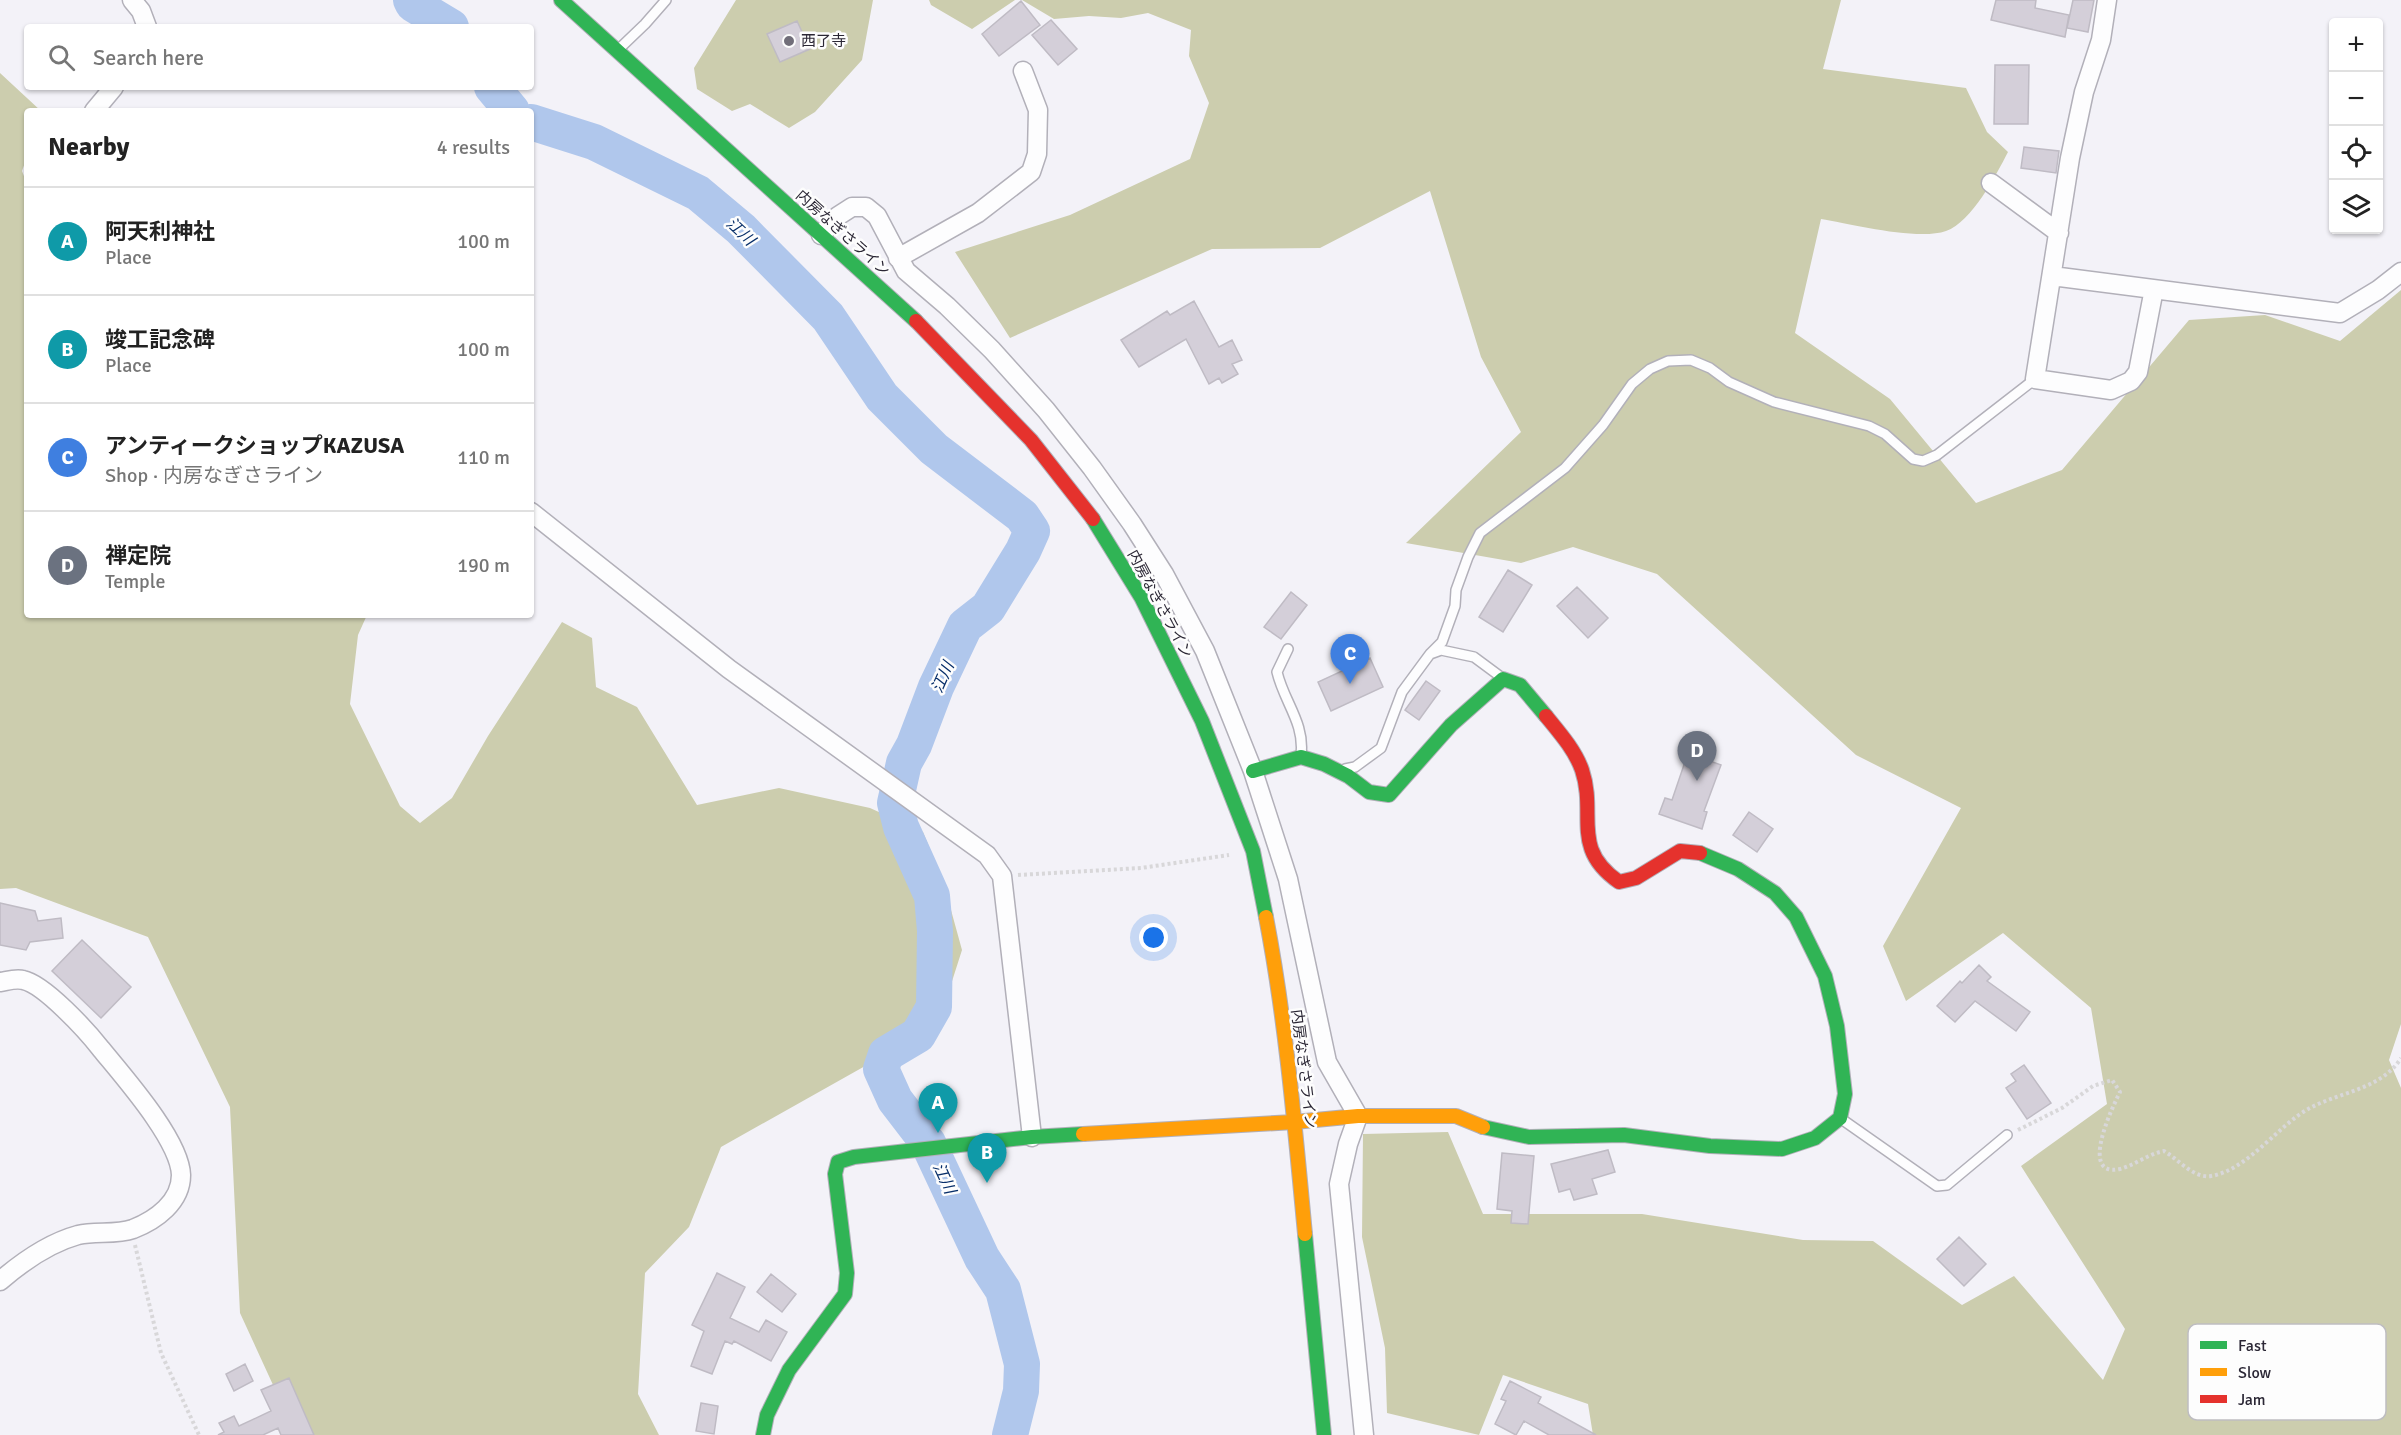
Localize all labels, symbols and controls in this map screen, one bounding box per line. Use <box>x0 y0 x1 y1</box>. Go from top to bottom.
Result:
map controls <box>2329 18 2383 234</box>
button: + <box>2329 18 2383 72</box>
search box <box>24 24 534 90</box>
place label: 西了寺 <box>801 32 846 50</box>
marker: 西了寺 <box>782 34 796 48</box>
icon: search <box>45 41 78 74</box>
text: Search here <box>93 44 204 71</box>
button: − <box>2329 72 2383 126</box>
button: locate <box>2329 126 2383 180</box>
text: Nearby <box>48 131 129 163</box>
text: 4 results <box>437 135 510 160</box>
button: layers <box>2329 180 2383 234</box>
street label: 内房なぎさライン <box>792 186 894 280</box>
water label: 江川 <box>722 214 760 251</box>
text: 阿天利神社 <box>105 218 215 245</box>
text: A <box>61 229 74 254</box>
text: 100 m <box>457 229 510 254</box>
text: Place <box>105 245 152 270</box>
text: 竣工記念碑 <box>105 326 215 353</box>
text: B <box>61 337 74 362</box>
text: 100 m <box>457 337 510 362</box>
text: Place <box>105 353 152 378</box>
text: アンティークショップKAZUSA <box>105 432 404 459</box>
text: C <box>61 445 74 470</box>
text: 110 m <box>457 445 510 470</box>
text: Shop · 内房なぎさライン <box>105 463 323 488</box>
text: 禅定院 <box>105 542 171 569</box>
street label: 内房なぎさライン <box>1124 547 1196 661</box>
text: D <box>61 553 74 578</box>
text: 190 m <box>457 553 510 578</box>
text: Temple <box>105 569 165 594</box>
pin: C <box>1330 634 1370 684</box>
water label: 江川 <box>927 657 959 696</box>
pin: D <box>1678 732 1716 781</box>
your location <box>1139 923 1168 952</box>
street label: 内房なぎさライン <box>1288 1008 1320 1130</box>
pin: A <box>918 1084 958 1133</box>
pin: B <box>968 1134 1006 1183</box>
water label: 江川 <box>928 1160 961 1199</box>
legend <box>2188 1324 2386 1420</box>
text: Fast <box>2238 1336 2267 1356</box>
text: Slow <box>2238 1363 2272 1383</box>
text: Jam <box>2238 1390 2266 1410</box>

